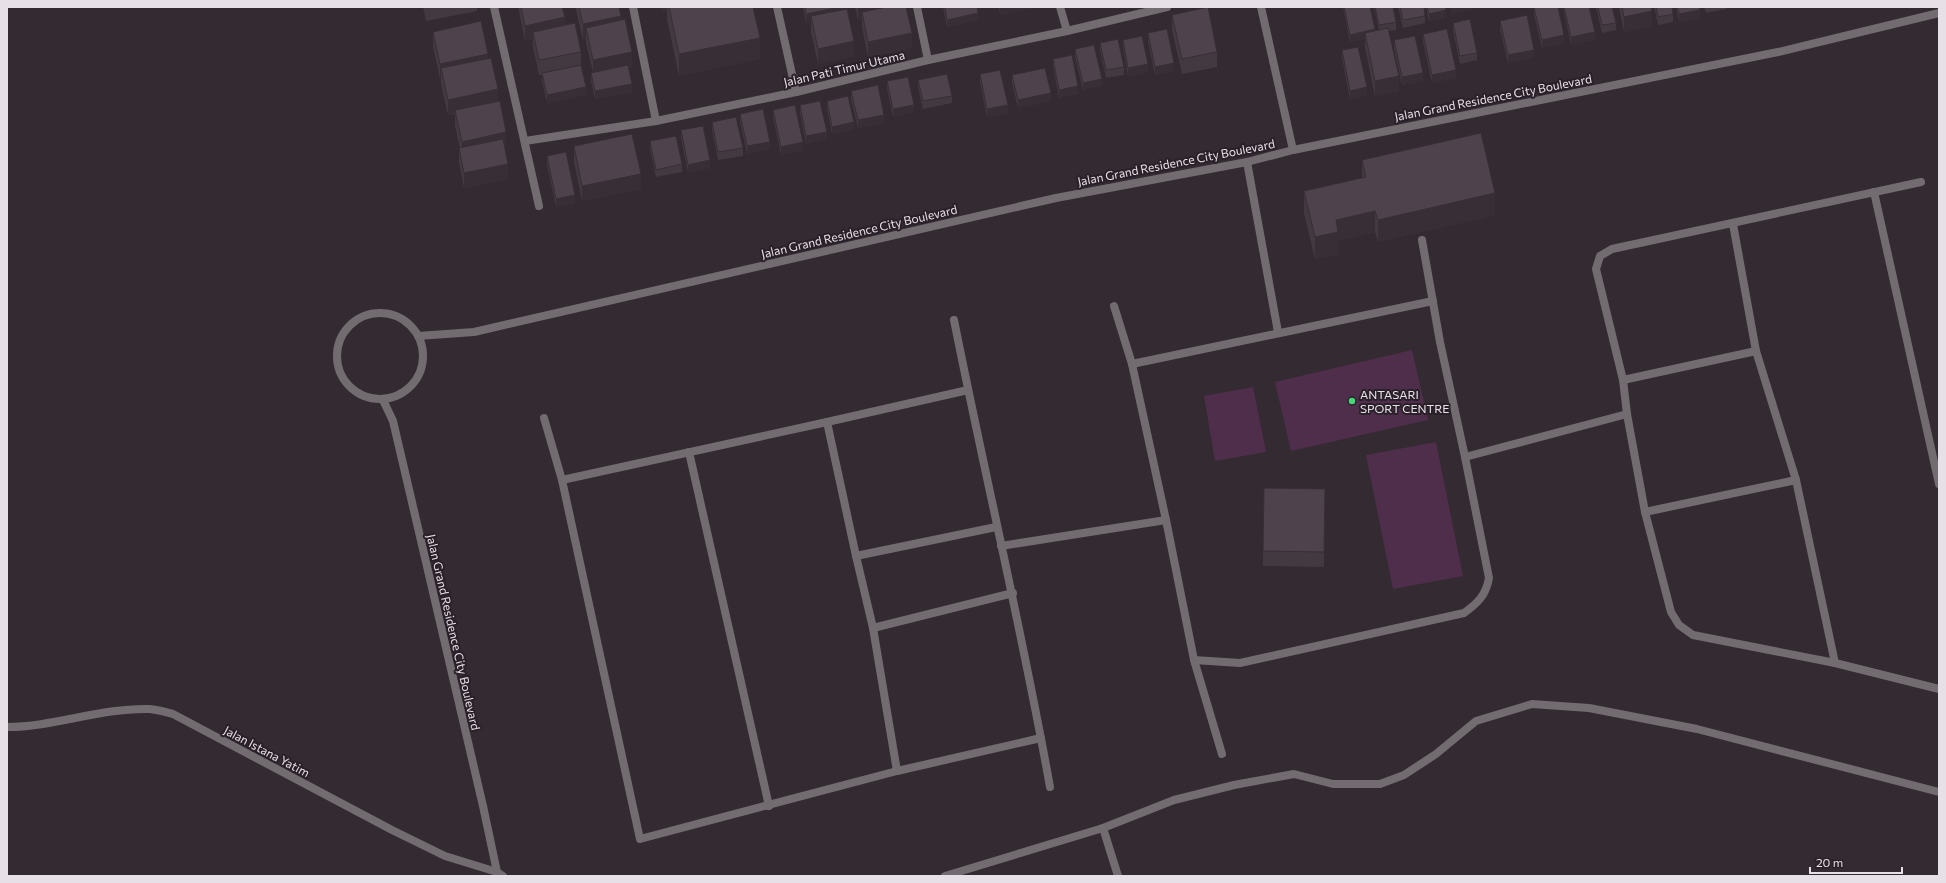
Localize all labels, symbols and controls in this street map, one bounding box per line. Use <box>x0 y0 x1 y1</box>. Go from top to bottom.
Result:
street label: Jalan Pati Timur Utama <box>782 47 906 90</box>
street label: Jalan Grand Residence City Boulevard <box>1393 71 1593 124</box>
street label: Jalan Grand Residence City Boulevard <box>1076 136 1276 189</box>
street label: Jalan Grand Residence City Boulevard <box>760 202 959 261</box>
place label: ANTASARI SPORT CENTRE <box>1360 387 1449 415</box>
marker: ANTASARI SPORT CENTRE <box>1347 396 1357 406</box>
street label: Jalan Grand Residence City Boulevard <box>424 533 483 732</box>
street label: Jalan Istana Yatim <box>221 723 312 780</box>
scale bar <box>1810 849 1902 875</box>
text: 20 m <box>1816 855 1843 869</box>

